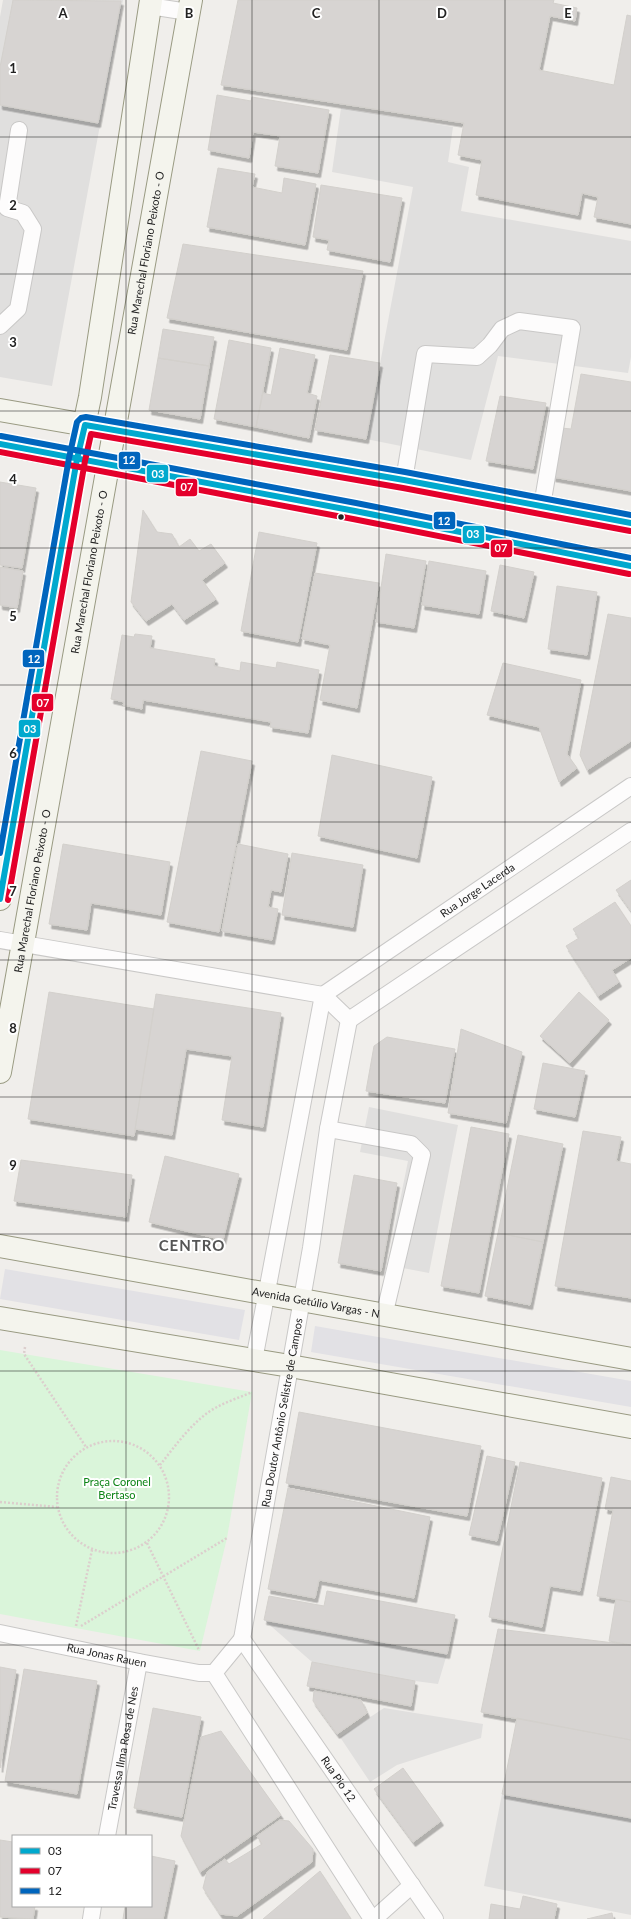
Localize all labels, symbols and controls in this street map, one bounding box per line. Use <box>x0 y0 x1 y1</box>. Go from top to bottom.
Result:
text: A <box>57 5 68 21</box>
text: B <box>185 5 194 21</box>
text: C <box>312 5 321 21</box>
text: D <box>437 5 447 21</box>
text: E <box>564 5 572 21</box>
text: 1 <box>9 60 17 76</box>
street label: Rua Marechal Floriano Peixoto - O <box>125 170 166 336</box>
text: 2 <box>9 197 17 213</box>
text: 3 <box>9 334 17 350</box>
line badge: 12 <box>118 451 141 470</box>
text: 12 <box>123 453 135 466</box>
line badge: 03 <box>146 464 169 483</box>
text: 03 <box>152 467 164 480</box>
text: 4 <box>9 471 17 487</box>
line badge: 07 <box>175 478 198 497</box>
text: 07 <box>181 480 193 493</box>
street label: Rua Marechal Floriano Peixoto - O <box>68 489 110 655</box>
line badge: 12 <box>433 511 456 530</box>
unlabelled marker <box>336 512 346 522</box>
text: 12 <box>438 514 450 527</box>
line badge: 03 <box>462 525 485 544</box>
text: 03 <box>467 527 479 540</box>
line badge: 07 <box>490 539 513 558</box>
text: 07 <box>495 541 507 554</box>
text: 5 <box>9 608 17 624</box>
line badge: 12 <box>22 649 45 668</box>
text: 12 <box>28 652 40 665</box>
line badge: 07 <box>31 693 54 712</box>
text: 07 <box>37 696 49 709</box>
line badge: 03 <box>18 719 41 738</box>
text: 03 <box>24 722 36 735</box>
text: 6 <box>9 745 17 761</box>
street label: Rua Marechal Floriano Peixoto - O <box>11 808 53 974</box>
street label: Rua Jorge Lacerda <box>437 860 517 920</box>
text: 7 <box>9 883 17 899</box>
text: 8 <box>9 1020 17 1036</box>
text: 9 <box>9 1157 17 1173</box>
district label: CENTRO <box>159 1236 225 1254</box>
street label: Avenida Getúlio Vargas - N <box>251 1284 381 1320</box>
street label: Rua Doutor Antônio Selistre de Campos <box>258 1317 305 1508</box>
park label: Praça Coronel Bertaso <box>83 1475 151 1501</box>
street label: Rua Jonas Rauen <box>66 1640 148 1669</box>
street label: Travessa Ilma Rosa de Nes <box>105 1685 140 1812</box>
street label: Rua Pio 12 <box>319 1754 359 1804</box>
legend <box>12 1835 152 1907</box>
text: 03 <box>48 1843 62 1858</box>
text: 07 <box>48 1863 62 1878</box>
text: 12 <box>48 1883 62 1898</box>

